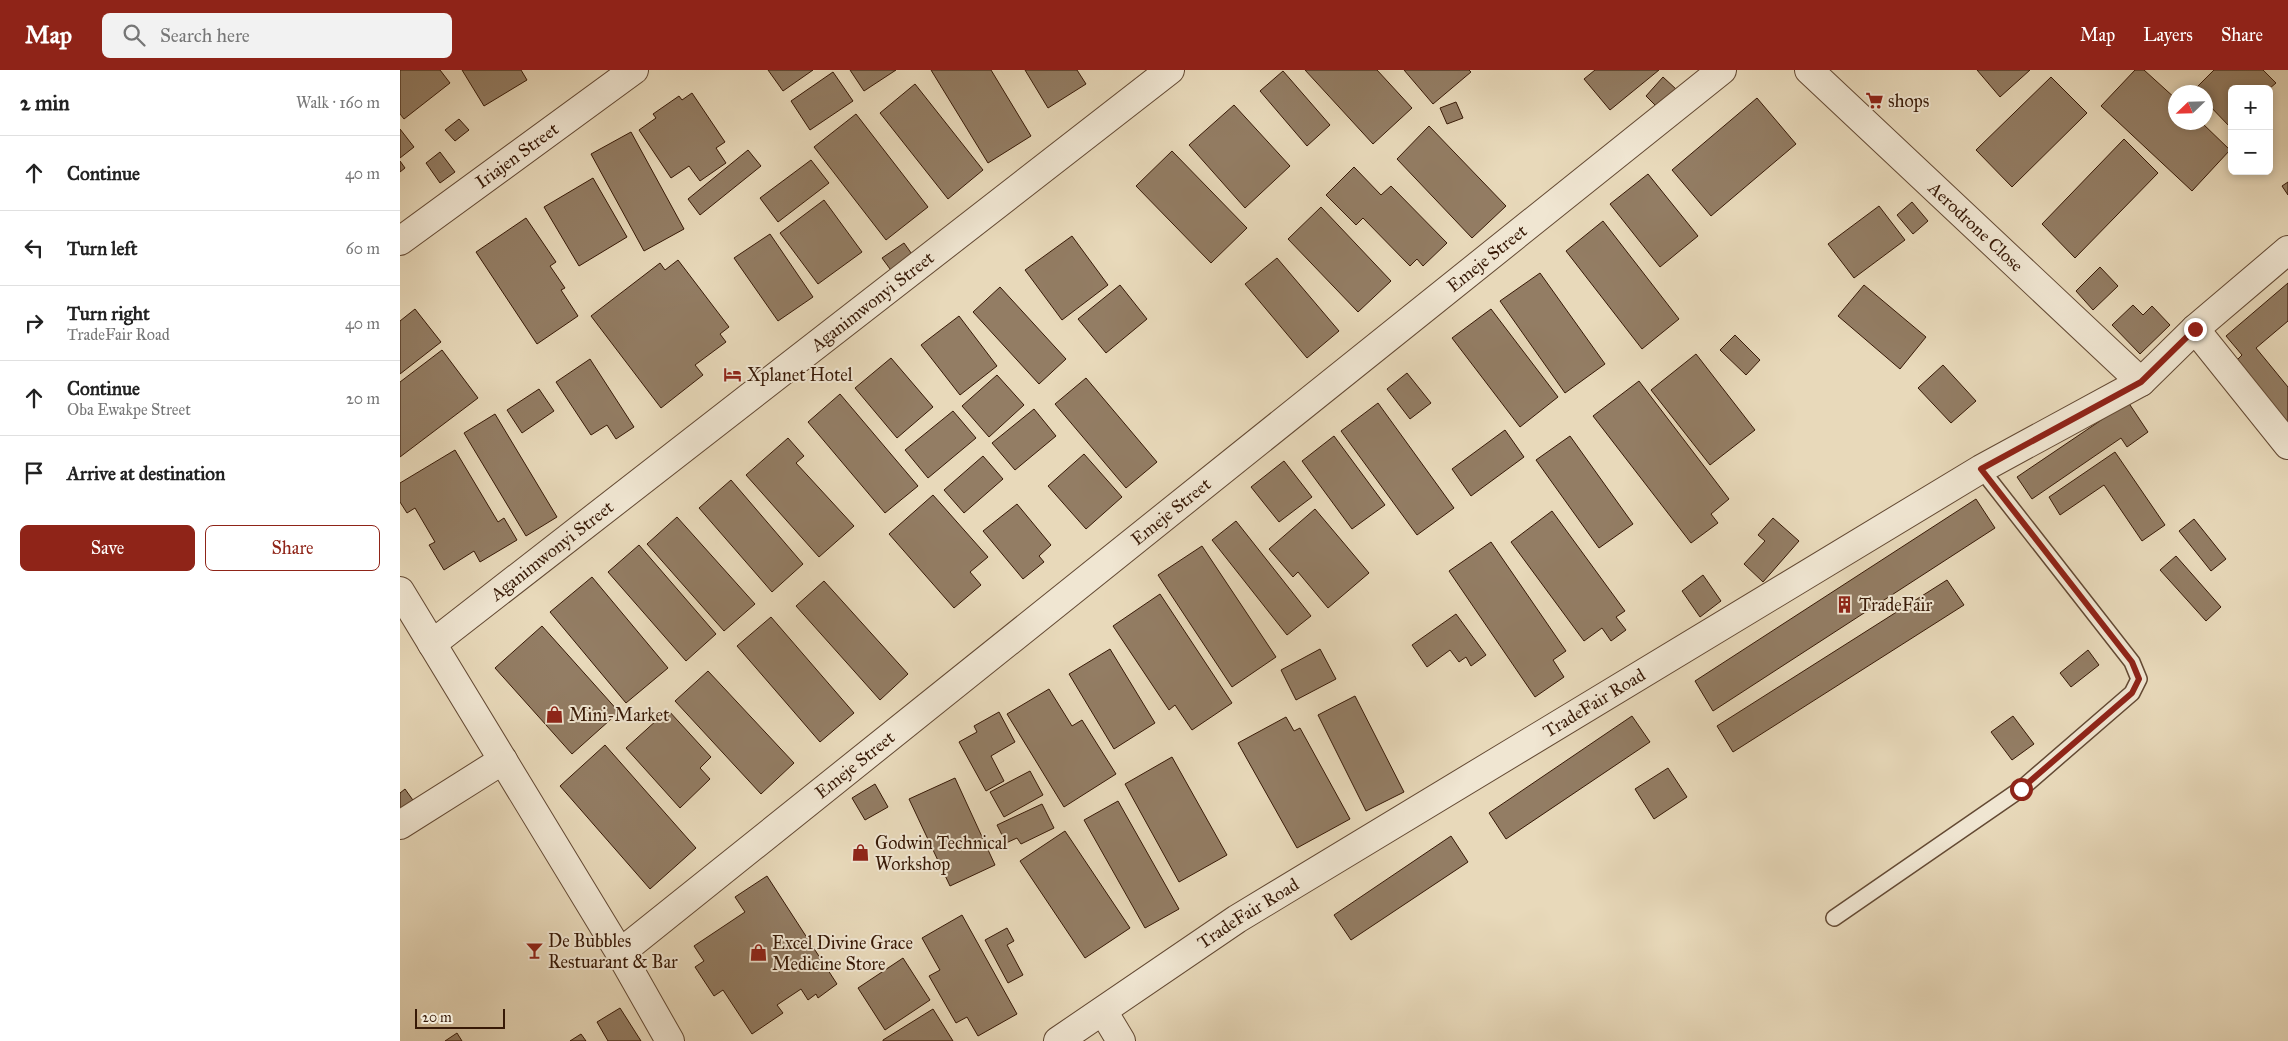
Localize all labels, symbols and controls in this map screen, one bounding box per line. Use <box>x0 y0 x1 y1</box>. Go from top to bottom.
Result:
search box <box>102 13 452 58</box>
text: Map <box>25 20 72 50</box>
icon: search <box>120 21 148 49</box>
text: Search here <box>160 24 250 47</box>
text: Map <box>2080 24 2115 46</box>
text: Layers <box>2143 24 2193 46</box>
text: Share <box>2221 24 2263 46</box>
north arrow <box>2168 85 2213 130</box>
map controls <box>2228 85 2273 175</box>
button: + <box>2228 85 2273 130</box>
text: 2 min <box>20 90 70 116</box>
place label: shops <box>1888 90 1929 112</box>
supermarket icon: shops <box>1864 91 1884 111</box>
text: Walk · 160 m <box>296 93 380 112</box>
street label: Iriajen Street <box>471 117 563 193</box>
button: − <box>2228 130 2273 175</box>
icon: ahead <box>20 159 48 187</box>
text: Continue <box>67 162 140 185</box>
text: 40 m <box>345 164 380 183</box>
street label: Aerodrone Close <box>1923 176 2028 277</box>
street label: Emeje Street <box>1443 219 1532 297</box>
icon: left <box>20 234 48 262</box>
text: Turn left <box>67 237 137 260</box>
text: 60 m <box>346 239 380 258</box>
street label: Aganimwonyi Street <box>806 246 939 357</box>
text: Turn right <box>67 302 150 325</box>
icon: right <box>20 309 48 337</box>
text: 40 m <box>345 314 380 333</box>
route end <box>2184 318 2207 341</box>
text: TradeFair Road <box>67 325 170 344</box>
place label: Xplanet Hotel <box>747 364 853 386</box>
hotel icon: Xplanet Hotel <box>723 365 743 385</box>
text: Continue <box>67 377 140 400</box>
icon: ahead <box>20 384 48 412</box>
text: 20 m <box>346 389 380 408</box>
text: Oba Ewakpe Street <box>67 400 191 419</box>
icon: arrive <box>20 459 48 487</box>
text: Arrive at destination <box>67 462 225 485</box>
street label: Emeje Street <box>1127 473 1216 550</box>
street label: Aganimwonyi Street <box>485 496 618 606</box>
button: Save <box>20 525 195 571</box>
button: Share <box>205 525 380 571</box>
place label: TradeFair <box>1859 594 1933 616</box>
building icon: TradeFair <box>1835 595 1855 615</box>
street label: TradeFair Road <box>1539 664 1649 742</box>
place label: Mini-Market <box>569 704 670 726</box>
shop icon: Mini-Market <box>545 705 565 725</box>
street label: Emeje Street <box>811 726 900 803</box>
route start <box>2010 778 2033 801</box>
place label: Godwin Technical Workshop <box>875 832 1007 875</box>
shop icon: Godwin Technical Workshop <box>851 843 871 863</box>
street label: TradeFair Road <box>1193 873 1303 954</box>
place label: De Bubbles Restuarant & Bar <box>548 930 678 973</box>
place label: Excel Divine Grace Medicine Store <box>772 932 913 975</box>
bar icon: De Bubbles Restuarant & Bar <box>524 941 544 961</box>
shop icon: Excel Divine Grace Medicine Store <box>748 943 768 963</box>
scale bar <box>415 1006 505 1029</box>
text: 20 m <box>422 1009 452 1026</box>

